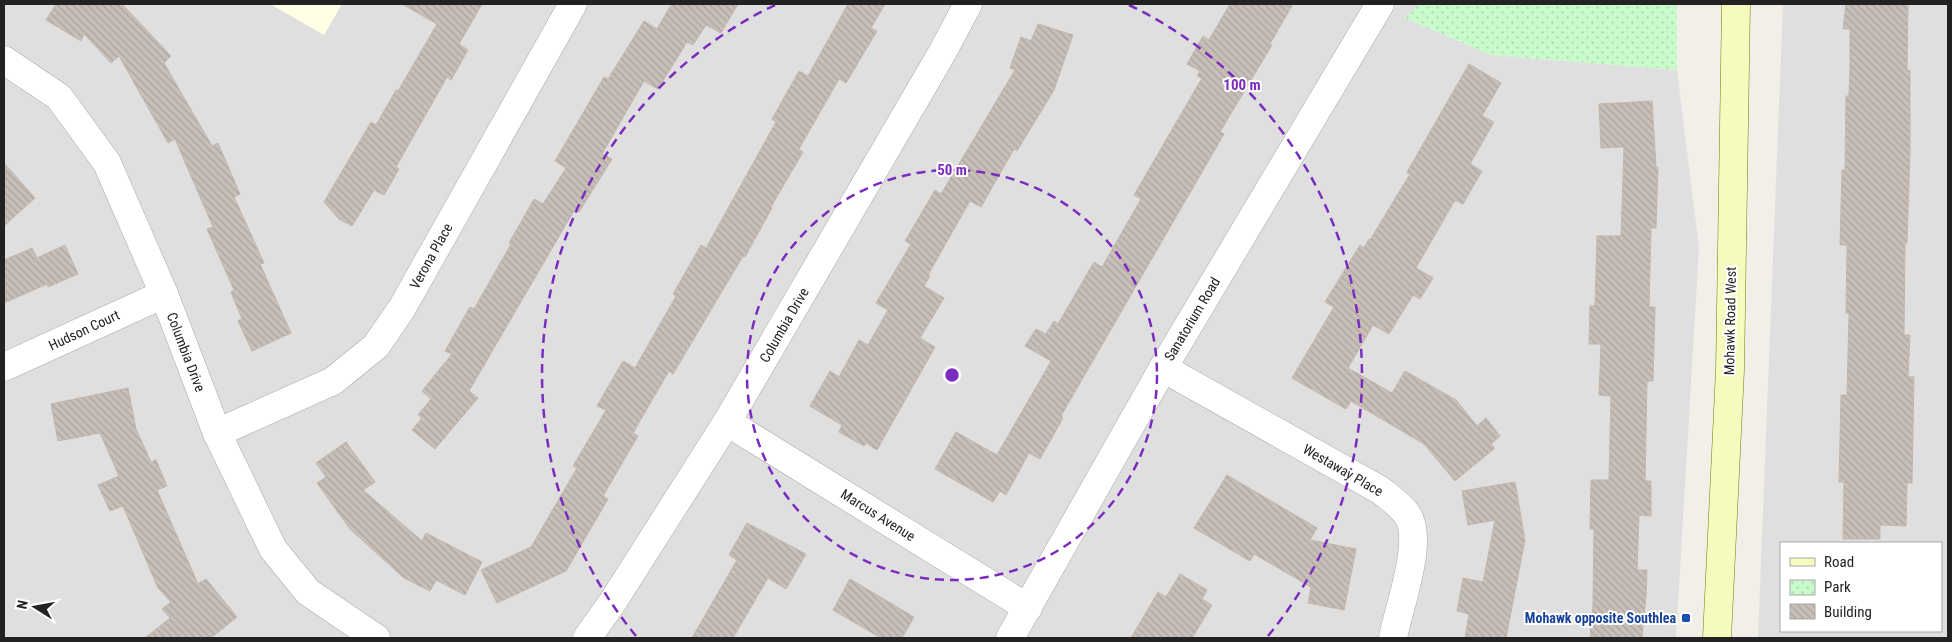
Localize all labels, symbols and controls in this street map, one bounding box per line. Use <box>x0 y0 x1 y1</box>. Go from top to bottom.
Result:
text: 100 m <box>1223 76 1261 94</box>
text: 50 m <box>937 161 967 179</box>
street label: Verona Place <box>406 220 456 292</box>
street label: Mohawk Road West <box>1721 267 1739 375</box>
street label: Sanatorium Road <box>1161 274 1223 364</box>
street label: Columbia Drive <box>756 284 812 365</box>
street label: Hudson Court <box>46 307 122 353</box>
street label: Columbia Drive <box>164 310 209 394</box>
centre of rings <box>943 366 961 384</box>
street label: Westaway Place <box>1300 441 1386 500</box>
street label: Marcus Avenue <box>838 486 918 544</box>
legend <box>1780 542 1942 632</box>
text: Road <box>1824 553 1854 571</box>
text: Park <box>1824 578 1851 596</box>
north arrow <box>10 582 60 632</box>
text: N <box>14 599 31 610</box>
text: Building <box>1824 603 1872 621</box>
place label: Mohawk opposite Southlea <box>1525 610 1676 626</box>
marker: Mohawk opposite Southlea <box>1680 612 1692 624</box>

